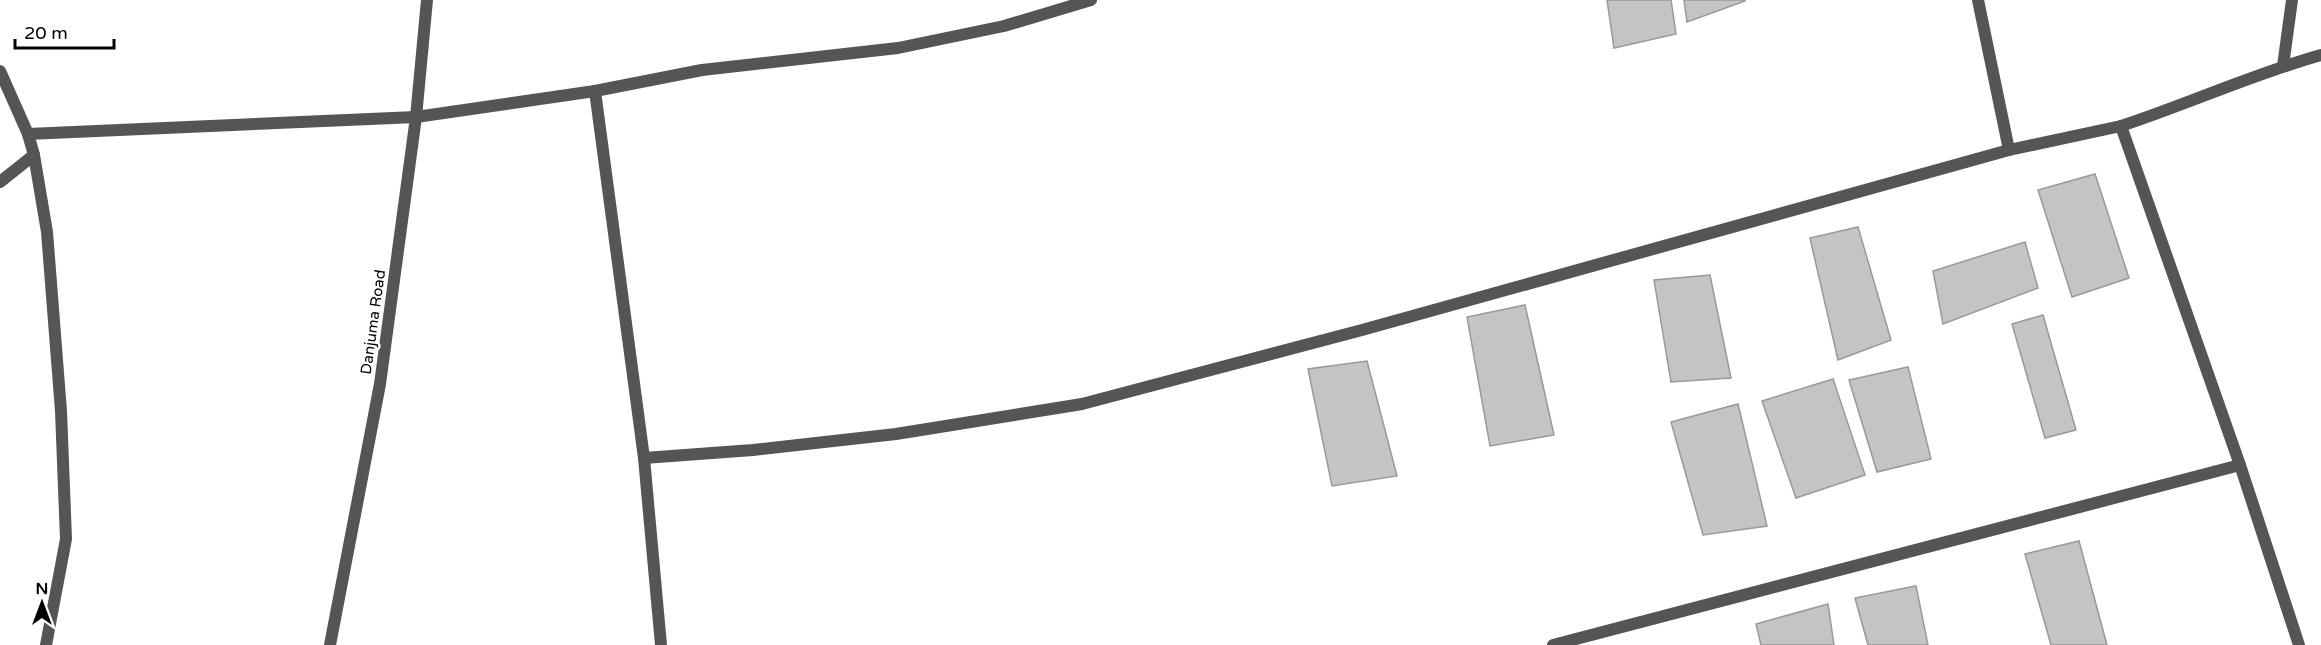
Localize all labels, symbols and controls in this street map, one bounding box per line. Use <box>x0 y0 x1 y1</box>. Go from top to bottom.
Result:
scale bar <box>15 12 114 50</box>
text: 20 m <box>24 22 68 44</box>
street label: Danjuma Road <box>357 269 389 375</box>
north arrow <box>12 573 72 633</box>
text: N <box>36 579 48 599</box>

